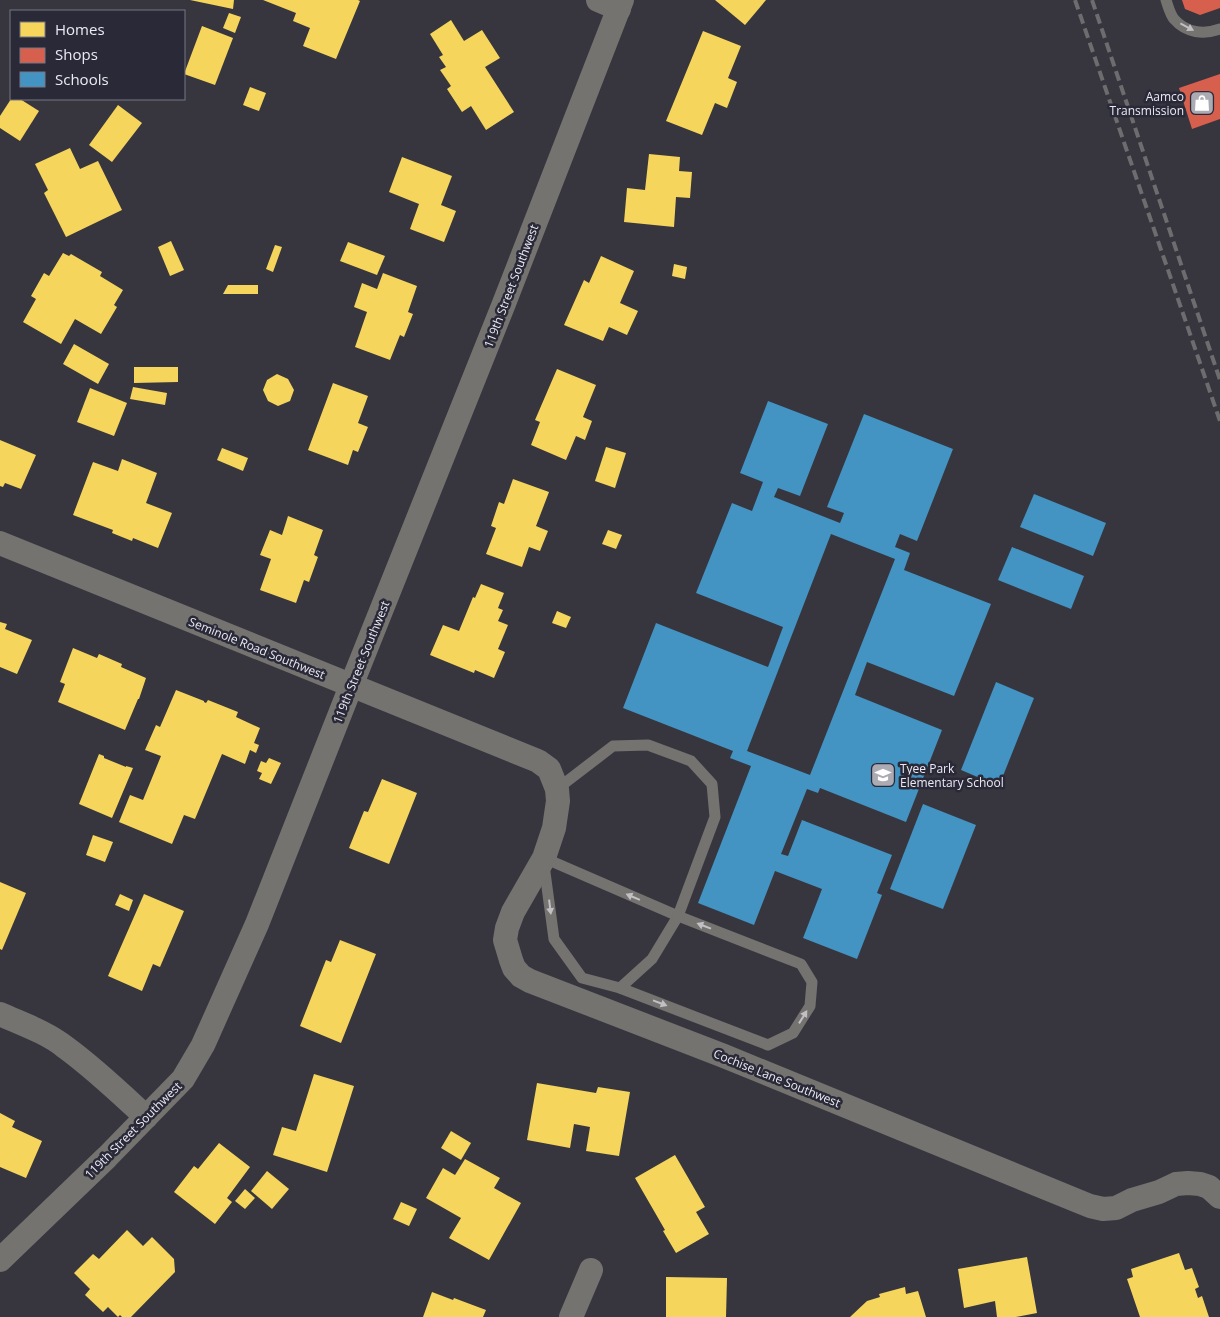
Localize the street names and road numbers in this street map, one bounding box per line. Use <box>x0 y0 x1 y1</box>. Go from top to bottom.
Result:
street label: 119th Street Southwest <box>480 222 542 350</box>
street label: 119th Street Southwest <box>329 598 393 726</box>
street label: Seminole Road Southwest <box>186 613 328 683</box>
street label: Cochise Lane Southwest <box>711 1045 843 1111</box>
street label: 119th Street Southwest <box>81 1078 185 1182</box>

